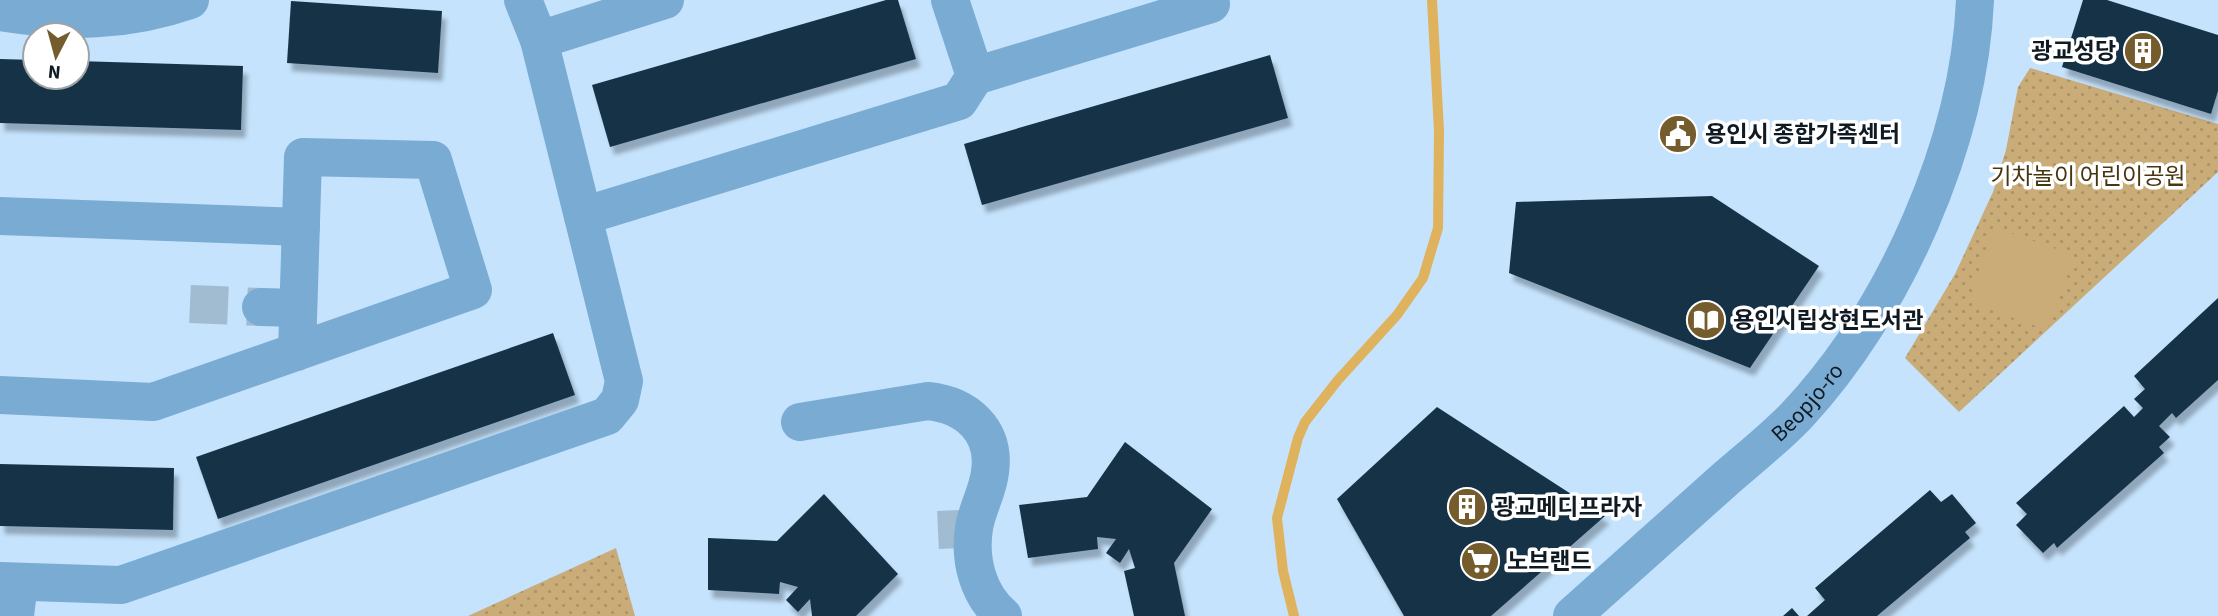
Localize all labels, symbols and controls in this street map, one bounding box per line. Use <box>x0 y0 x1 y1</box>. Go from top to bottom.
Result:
north arrow <box>21 21 91 91</box>
building icon: 광교성당 <box>2122 30 2164 72</box>
place label: 광교성당 <box>2031 35 2116 68</box>
text: N <box>47 57 62 86</box>
public building icon: 용인시 종합가족센터 <box>1657 113 1699 155</box>
place label: 용인시 종합가족센터 <box>1705 118 1900 151</box>
park label: 기차놀이 어린이공원 <box>1990 160 2186 193</box>
library icon: 용인시립상현도서관 <box>1685 299 1727 341</box>
place label: 용인시립상현도서관 <box>1733 304 1923 337</box>
street label: Beopjo-ro <box>1763 356 1852 449</box>
building icon: 광교메디프라자 <box>1446 486 1488 528</box>
place label: 광교메디프라자 <box>1494 491 1642 524</box>
supermarket icon: 노브랜드 <box>1459 540 1501 582</box>
place label: 노브랜드 <box>1507 545 1592 578</box>

